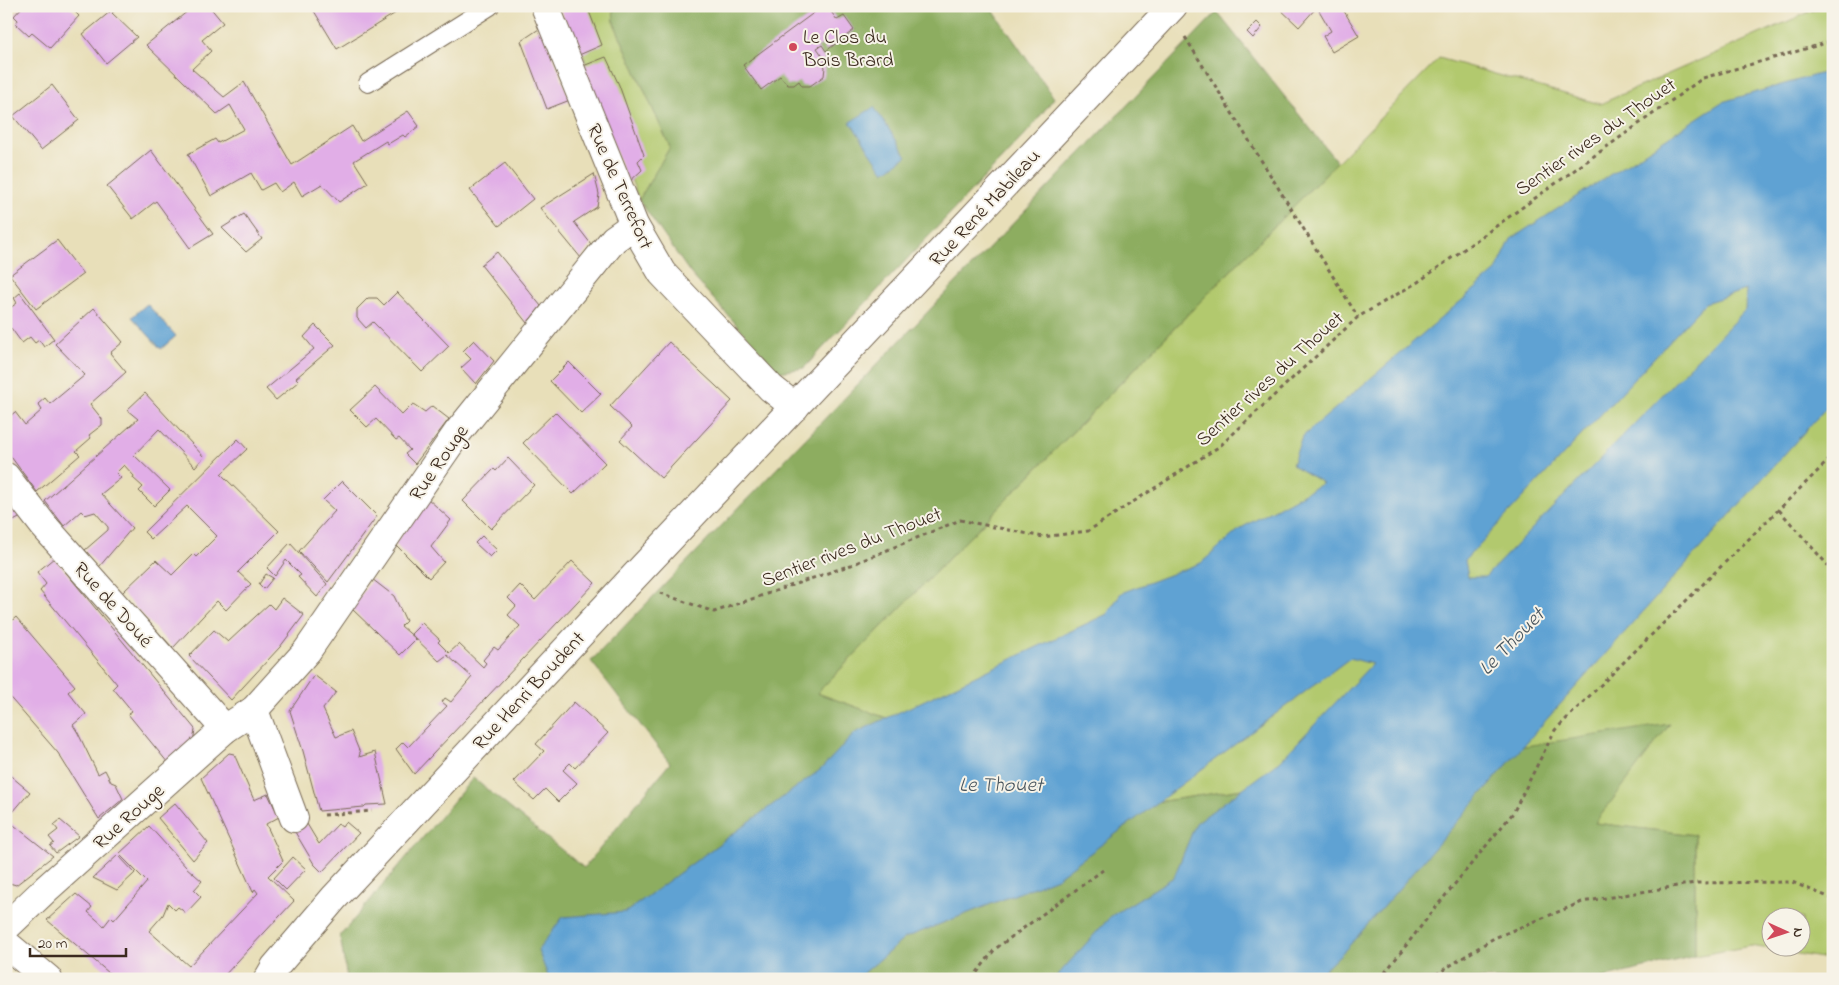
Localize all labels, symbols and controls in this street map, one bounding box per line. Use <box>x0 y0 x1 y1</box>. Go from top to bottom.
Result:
place label: Le Clos du Bois Brard <box>802 24 894 76</box>
marker: Le Clos du Bois Brard <box>787 41 799 53</box>
street label: Sentier rives du Thouet <box>1510 71 1683 205</box>
street label: Rue de Terrefort <box>578 120 659 255</box>
street label: Rue René Mabileau <box>923 143 1048 274</box>
street label: Sentier rives du Thouet <box>1190 305 1351 454</box>
street label: Rue Rouge <box>403 419 478 508</box>
street label: Sentier rives du Thouet <box>758 501 946 596</box>
street label: Rue de Doué <box>66 556 159 655</box>
water label: Le Thouet <box>1473 600 1554 683</box>
street label: Rue Henri Boudent <box>467 625 593 758</box>
water label: Le Thouet <box>959 771 1045 801</box>
street label: Rue Rouge <box>88 778 172 859</box>
north arrow <box>1762 908 1812 958</box>
scale bar <box>30 925 126 957</box>
text: N <box>1787 927 1808 938</box>
text: 20 m <box>38 933 68 955</box>

